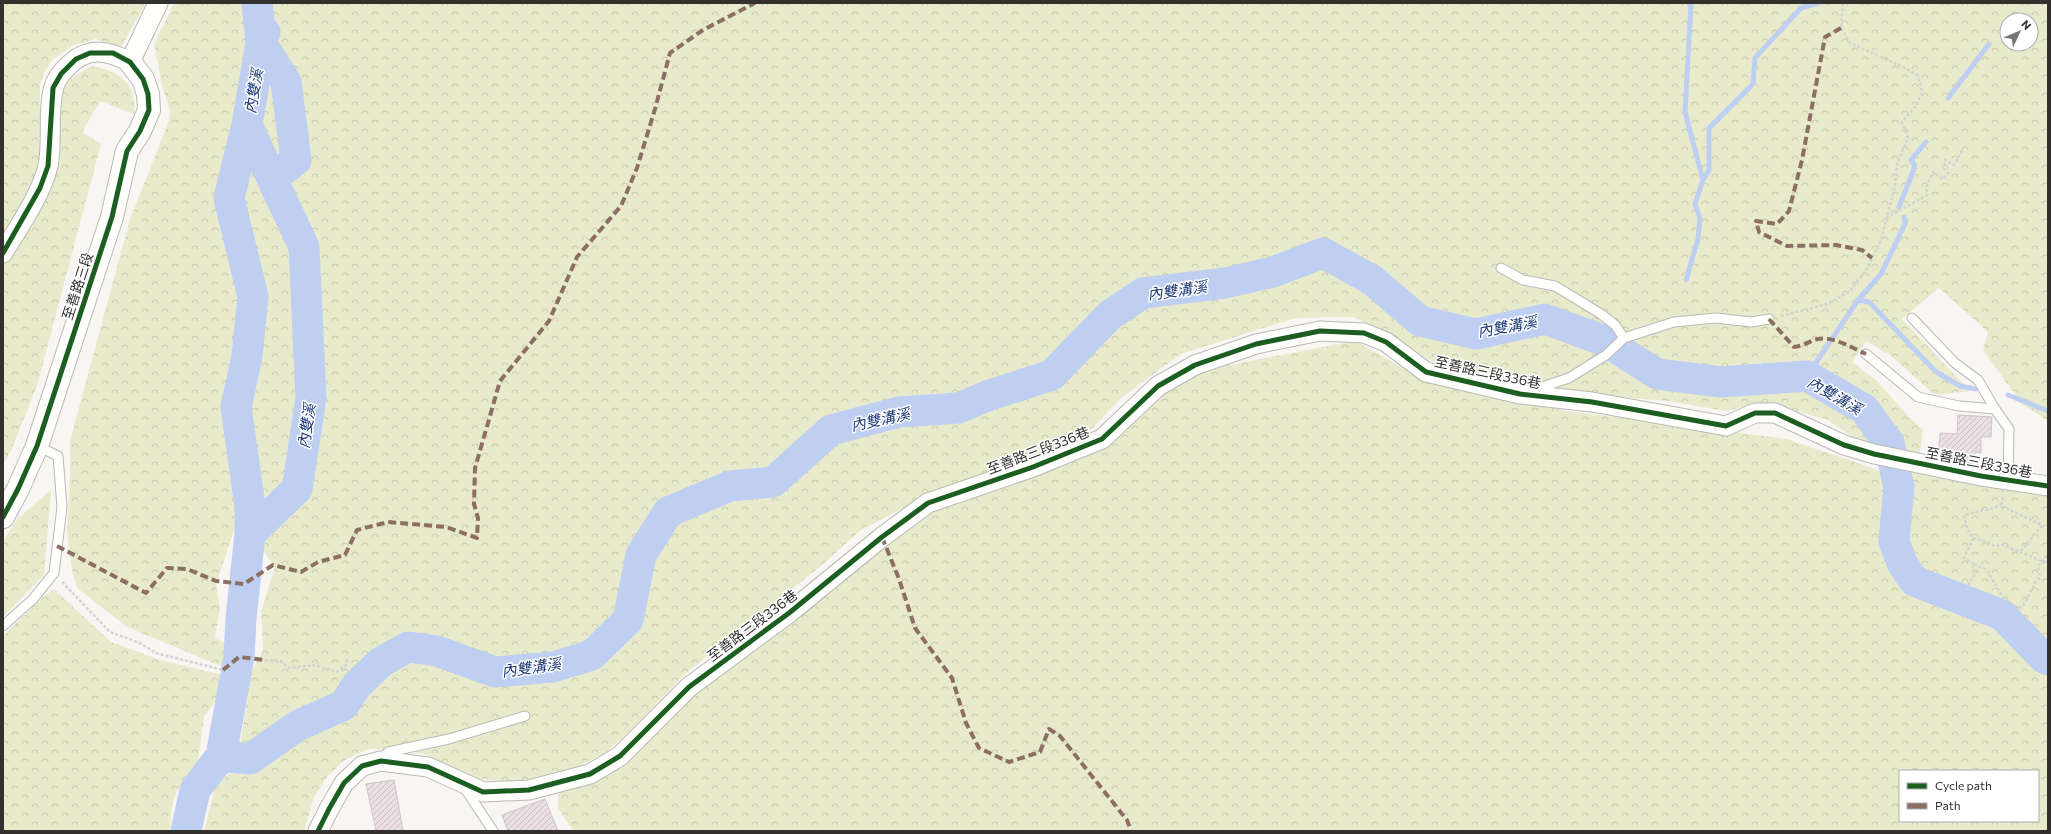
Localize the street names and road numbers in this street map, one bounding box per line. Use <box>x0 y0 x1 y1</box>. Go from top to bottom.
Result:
street label: 至善路三段 <box>58 250 96 322</box>
street label: 至善路三段336巷 <box>1433 352 1543 392</box>
street label: 至善路三段336巷 <box>984 423 1092 477</box>
street label: 至善路三段336巷 <box>1924 443 2034 481</box>
street label: 至善路三段336巷 <box>704 586 800 664</box>

